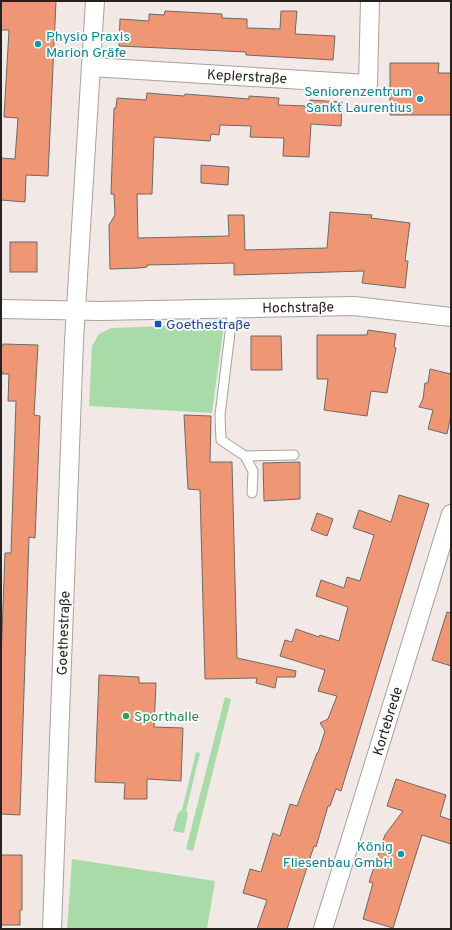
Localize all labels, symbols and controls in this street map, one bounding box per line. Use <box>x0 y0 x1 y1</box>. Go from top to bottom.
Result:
place label: Physio Praxis Marion Gräfe <box>46 29 130 62</box>
marker: Physio Praxis Marion Gräfe <box>33 39 43 49</box>
street label: Keplerstraße <box>206 67 287 88</box>
place label: Seniorenzentrum Sankt Laurentius <box>304 84 412 117</box>
marker: Seniorenzentrum Sankt Laurentius <box>415 94 425 104</box>
street label: Hochstraße <box>262 299 334 318</box>
place label: Goethestraße <box>166 317 251 334</box>
marker: Goethestraße <box>153 319 163 329</box>
street label: Goethestraße <box>55 591 74 676</box>
street label: Kortebrede <box>370 685 407 758</box>
place label: Sporthalle <box>134 709 199 726</box>
marker: Sporthalle <box>121 711 131 721</box>
place label: König Fliesenbau GmbH <box>283 839 393 872</box>
marker: König Fliesenbau GmbH <box>396 849 406 859</box>

